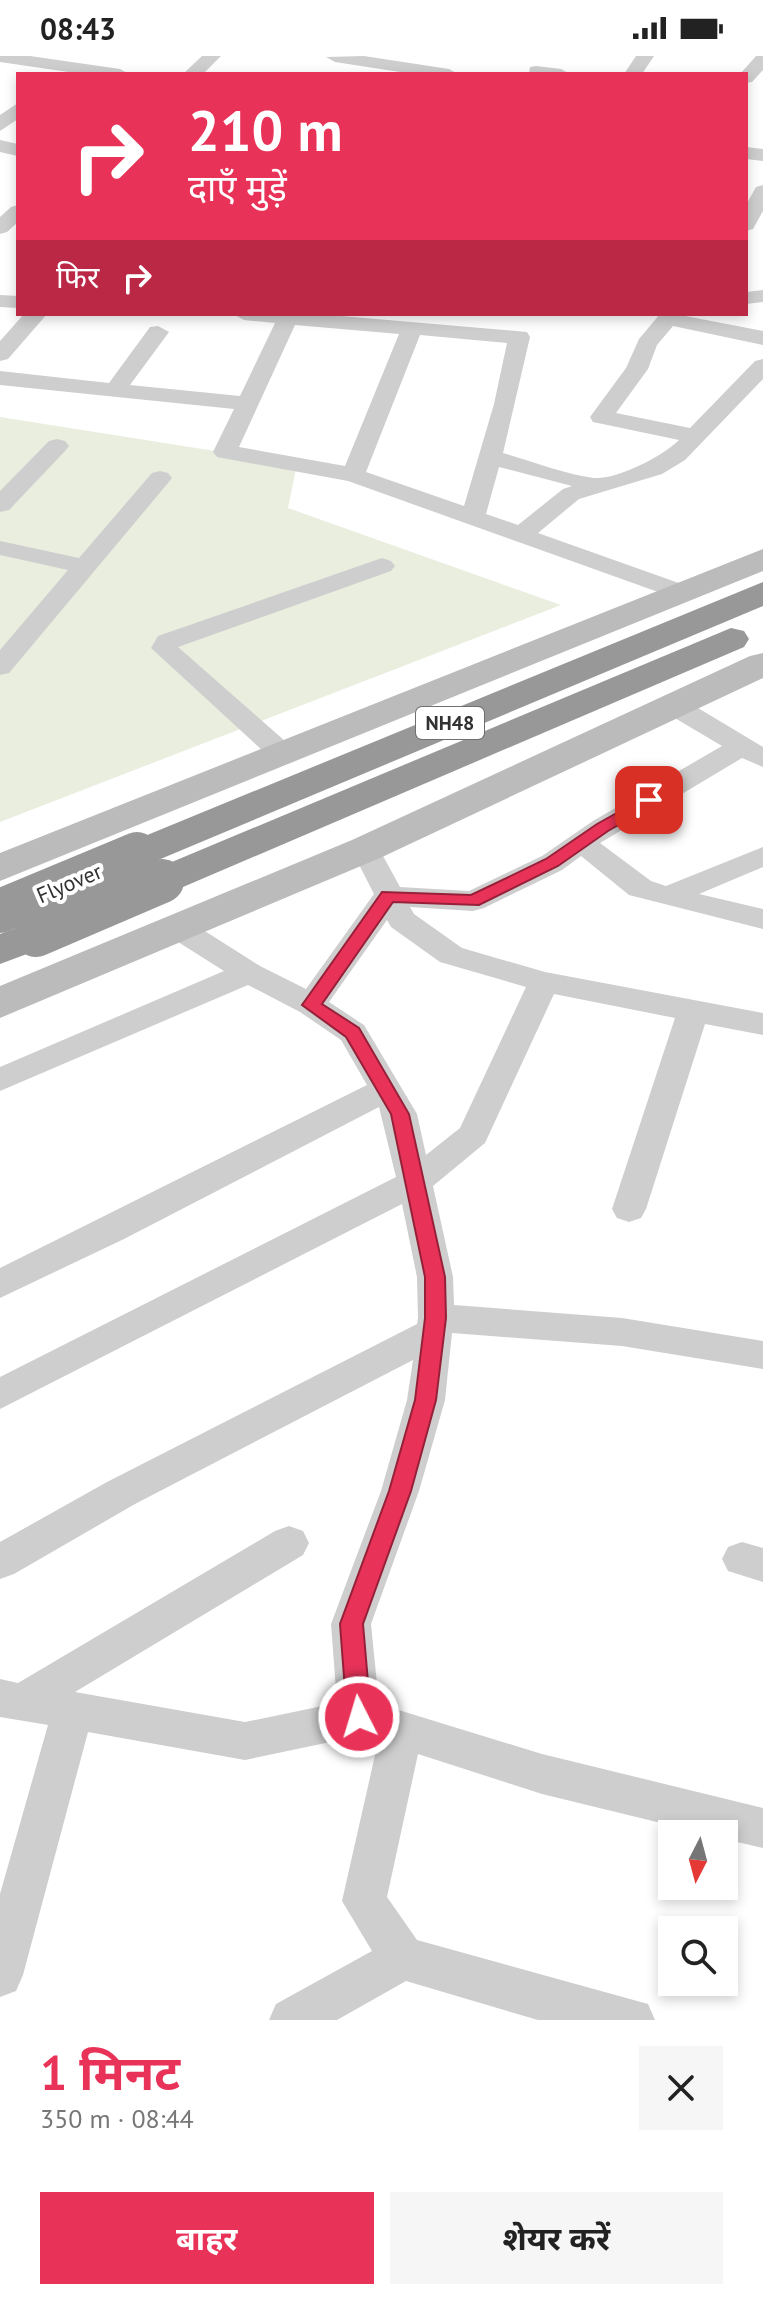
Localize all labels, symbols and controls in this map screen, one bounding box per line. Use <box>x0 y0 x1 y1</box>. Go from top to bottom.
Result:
text: 08:43 <box>40 9 116 48</box>
text: 210 m <box>188 94 343 166</box>
icon: right <box>56 104 160 208</box>
text: दाएँ मुड़ें <box>188 164 287 211</box>
icon: right <box>115 256 159 300</box>
text: फिर <box>56 257 99 296</box>
road number: NH48 <box>416 707 484 739</box>
pin <box>615 766 683 834</box>
icon: arrive <box>627 778 671 822</box>
street label: Flyover <box>32 857 106 909</box>
position arrow <box>317 1675 401 1759</box>
north arrow <box>658 1820 738 1900</box>
map controls <box>658 1820 738 1996</box>
button: search <box>658 1916 738 1996</box>
text: 1 मिनट <box>40 2041 180 2103</box>
button: close <box>639 2046 723 2130</box>
text: 350 m · 08:44 <box>40 2102 194 2135</box>
button: बाहर <box>40 2192 374 2284</box>
button: शेयर करें <box>390 2192 723 2284</box>

